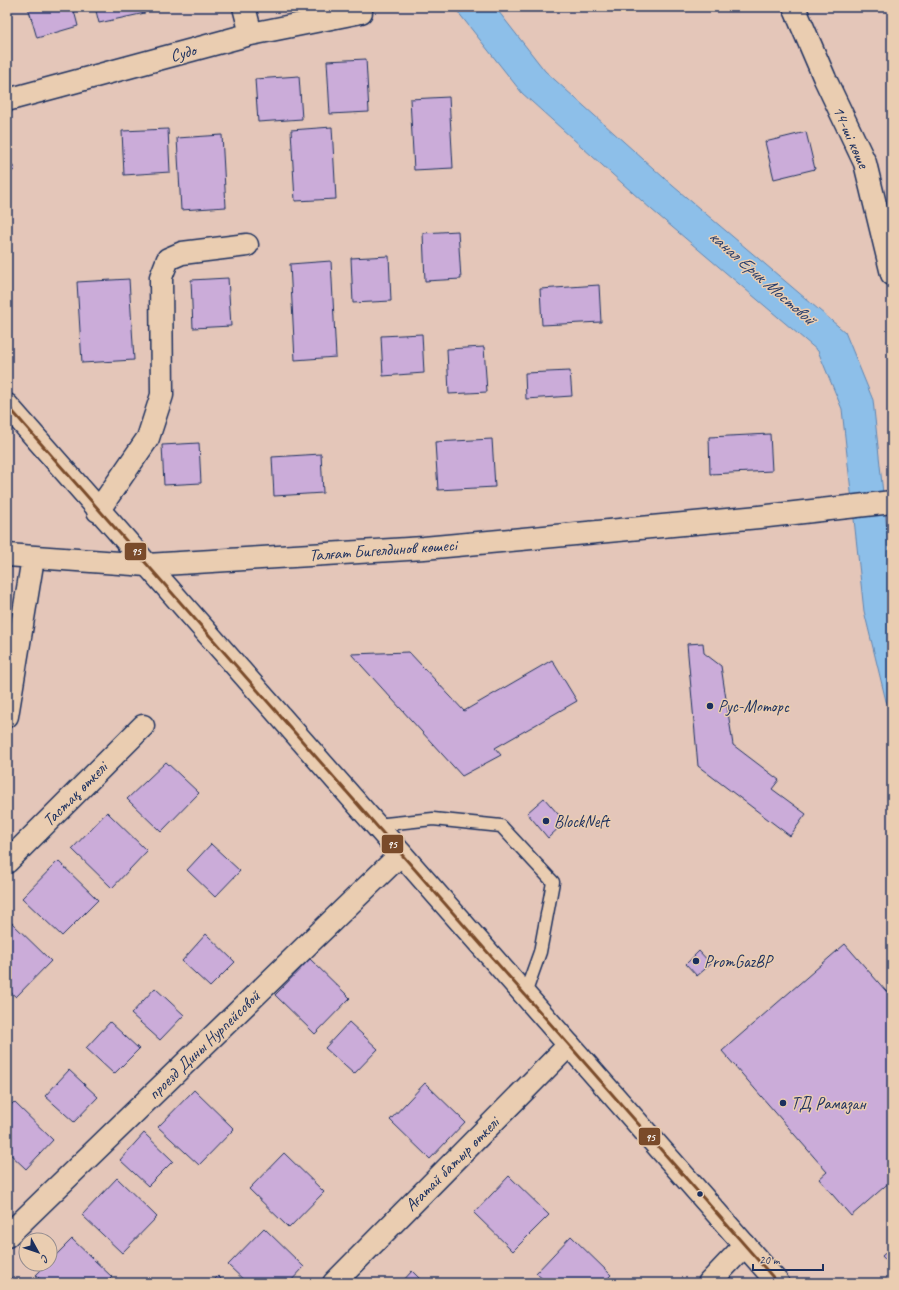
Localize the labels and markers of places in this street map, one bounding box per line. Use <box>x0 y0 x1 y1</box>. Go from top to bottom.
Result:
place label: Рус-Моторс <box>718 696 790 717</box>
marker: Рус-Моторс <box>705 701 715 711</box>
place label: BlockNeft <box>554 811 611 832</box>
marker: BlockNeft <box>541 816 551 826</box>
place label: PromGazBP <box>704 951 774 972</box>
marker: PromGazBP <box>691 956 701 966</box>
place label: ТД Рамазан <box>791 1093 868 1115</box>
marker: ТД Рамазан <box>778 1098 788 1108</box>
unlabelled marker <box>695 1189 705 1199</box>

